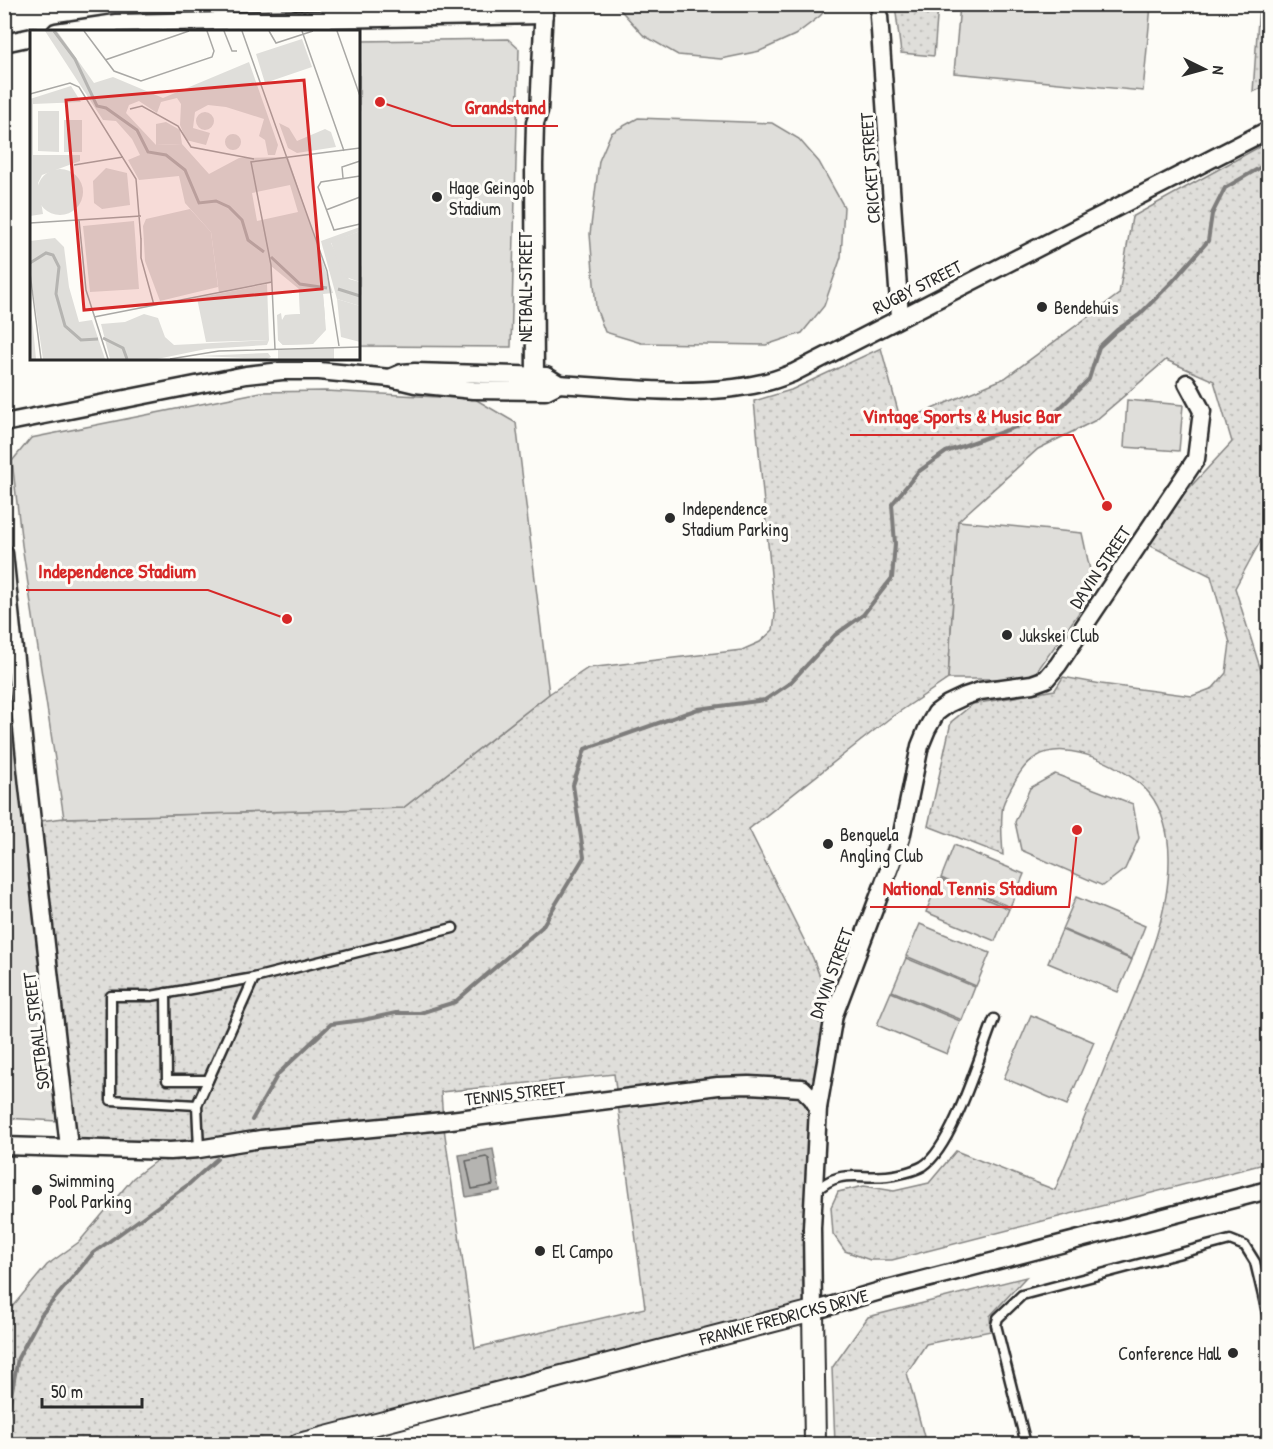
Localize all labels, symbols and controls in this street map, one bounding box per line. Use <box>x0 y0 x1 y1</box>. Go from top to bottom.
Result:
inset map <box>30 30 360 360</box>
north arrow <box>1174 39 1234 99</box>
text: N <box>1208 65 1230 76</box>
callout: Grandstand <box>452 88 558 126</box>
text: Grandstand <box>464 93 546 120</box>
street label: CRICKET STREET <box>854 111 886 224</box>
place label: Hage Geingob Stadium <box>449 175 534 221</box>
marker: Hage Geingob Stadium <box>430 190 444 204</box>
street label: NETBALL STREET <box>513 231 538 342</box>
street label: RUGBY STREET <box>868 254 966 320</box>
place label: Bendehuis <box>1054 295 1118 320</box>
marker: Bendehuis <box>1035 300 1049 314</box>
callout: Vintage Sports & Music Bar <box>850 397 1073 435</box>
text: Vintage Sports & Music Bar <box>863 402 1062 430</box>
place label: Independence Stadium Parking <box>682 496 788 542</box>
marker: Independence Stadium Parking <box>663 511 677 525</box>
street label: DAVIN STREET <box>1063 520 1137 613</box>
callout: Independence Stadium <box>26 552 208 590</box>
text: Independence Stadium <box>38 557 196 585</box>
place label: Jukskei Club <box>1019 623 1099 648</box>
marker: Jukskei Club <box>1000 628 1014 642</box>
place label: Benguela Angling Club <box>840 822 923 868</box>
marker: Benguela Angling Club <box>821 837 835 851</box>
callout: National Tennis Stadium <box>870 869 1069 907</box>
text: National Tennis Stadium <box>883 874 1058 901</box>
street label: DAVIN STREET <box>803 924 859 1022</box>
street label: SOFTBALL STREET <box>16 970 56 1091</box>
street label: TENNIS STREET <box>463 1074 567 1112</box>
place label: Swimming Pool Parking <box>49 1168 131 1214</box>
marker: Swimming Pool Parking <box>30 1183 44 1197</box>
place label: El Campo <box>552 1239 613 1264</box>
marker: El Campo <box>533 1244 547 1258</box>
street label: FRANKIE FREDRICKS DRIVE <box>696 1282 871 1352</box>
place label: Conference Hall <box>1118 1341 1221 1366</box>
marker: Conference Hall <box>1226 1346 1240 1360</box>
scale bar <box>42 1371 142 1409</box>
text: 50 m <box>51 1379 83 1404</box>

